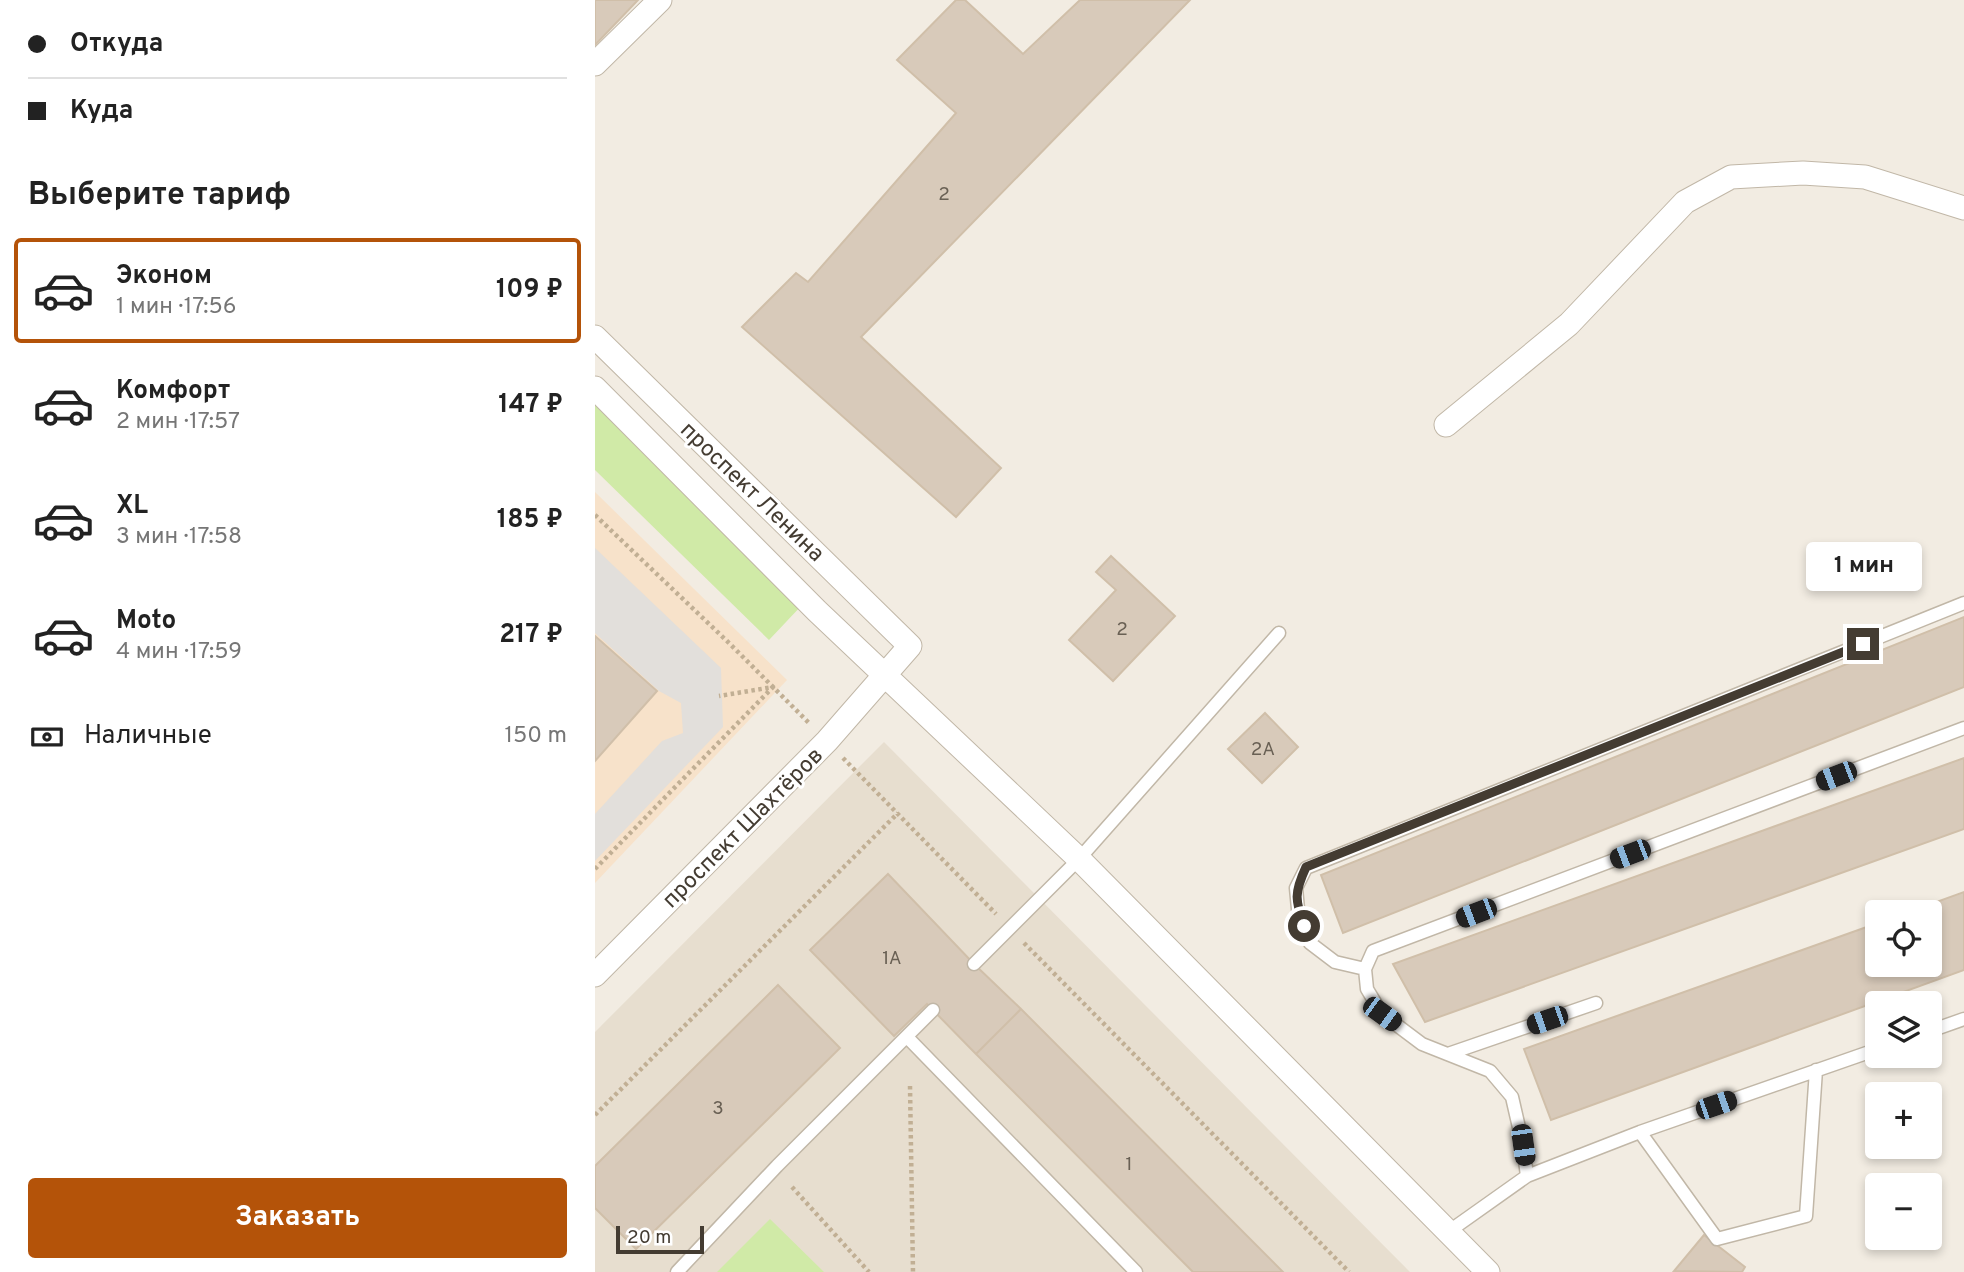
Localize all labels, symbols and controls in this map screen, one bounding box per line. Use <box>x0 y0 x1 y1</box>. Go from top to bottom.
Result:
text: Откуда <box>70 28 163 61</box>
text: Куда <box>70 95 133 128</box>
text: Выберите тариф <box>28 176 291 216</box>
house number: 2 <box>938 183 950 207</box>
icon: car <box>32 259 95 322</box>
text: Эконом <box>116 260 212 293</box>
text: 109 ₽ <box>496 274 563 307</box>
text: 1 мин · 17:56 <box>116 293 236 322</box>
icon: car <box>32 374 95 437</box>
text: Комфорт <box>116 375 230 408</box>
text: 147 ₽ <box>498 389 563 422</box>
text: 2 мин · 17:57 <box>116 408 240 437</box>
street label: проспект Ленина <box>673 416 830 569</box>
icon: car <box>32 489 95 552</box>
text: XL <box>116 490 148 523</box>
text: 185 ₽ <box>497 504 563 537</box>
text: 3 мин · 17:58 <box>116 523 242 552</box>
callout: 1 мин <box>1805 542 1921 592</box>
text: 1 мин <box>1834 552 1894 581</box>
icon: car <box>32 604 95 667</box>
text: Moto <box>116 605 176 638</box>
house number: 2 <box>1116 618 1128 642</box>
text: 217 ₽ <box>499 619 563 652</box>
route end <box>1847 628 1879 660</box>
text: 4 мин · 17:59 <box>116 638 242 667</box>
icon: cash <box>28 718 66 756</box>
text: Наличные <box>84 720 212 753</box>
text: 150 m <box>505 722 567 751</box>
house number: 2А <box>1251 738 1275 762</box>
street label: проспект Шахтёров <box>657 742 830 915</box>
car <box>1813 759 1860 793</box>
car <box>1607 837 1654 871</box>
car <box>1453 896 1500 930</box>
map controls <box>1865 900 1942 1250</box>
button: locate <box>1865 900 1942 977</box>
route start <box>1288 910 1320 942</box>
house number: 1А <box>882 947 902 971</box>
button: layers <box>1865 991 1942 1068</box>
car <box>1359 993 1406 1035</box>
car <box>1524 1003 1571 1037</box>
button: + <box>1865 1082 1942 1159</box>
car <box>1693 1088 1740 1122</box>
house number: 3 <box>712 1097 724 1121</box>
car <box>1510 1123 1537 1167</box>
house number: 1 <box>1125 1153 1133 1177</box>
button: − <box>1865 1173 1942 1250</box>
button: Заказать <box>28 1178 567 1258</box>
scale bar <box>616 1223 703 1255</box>
text: 20 m <box>627 1226 671 1250</box>

